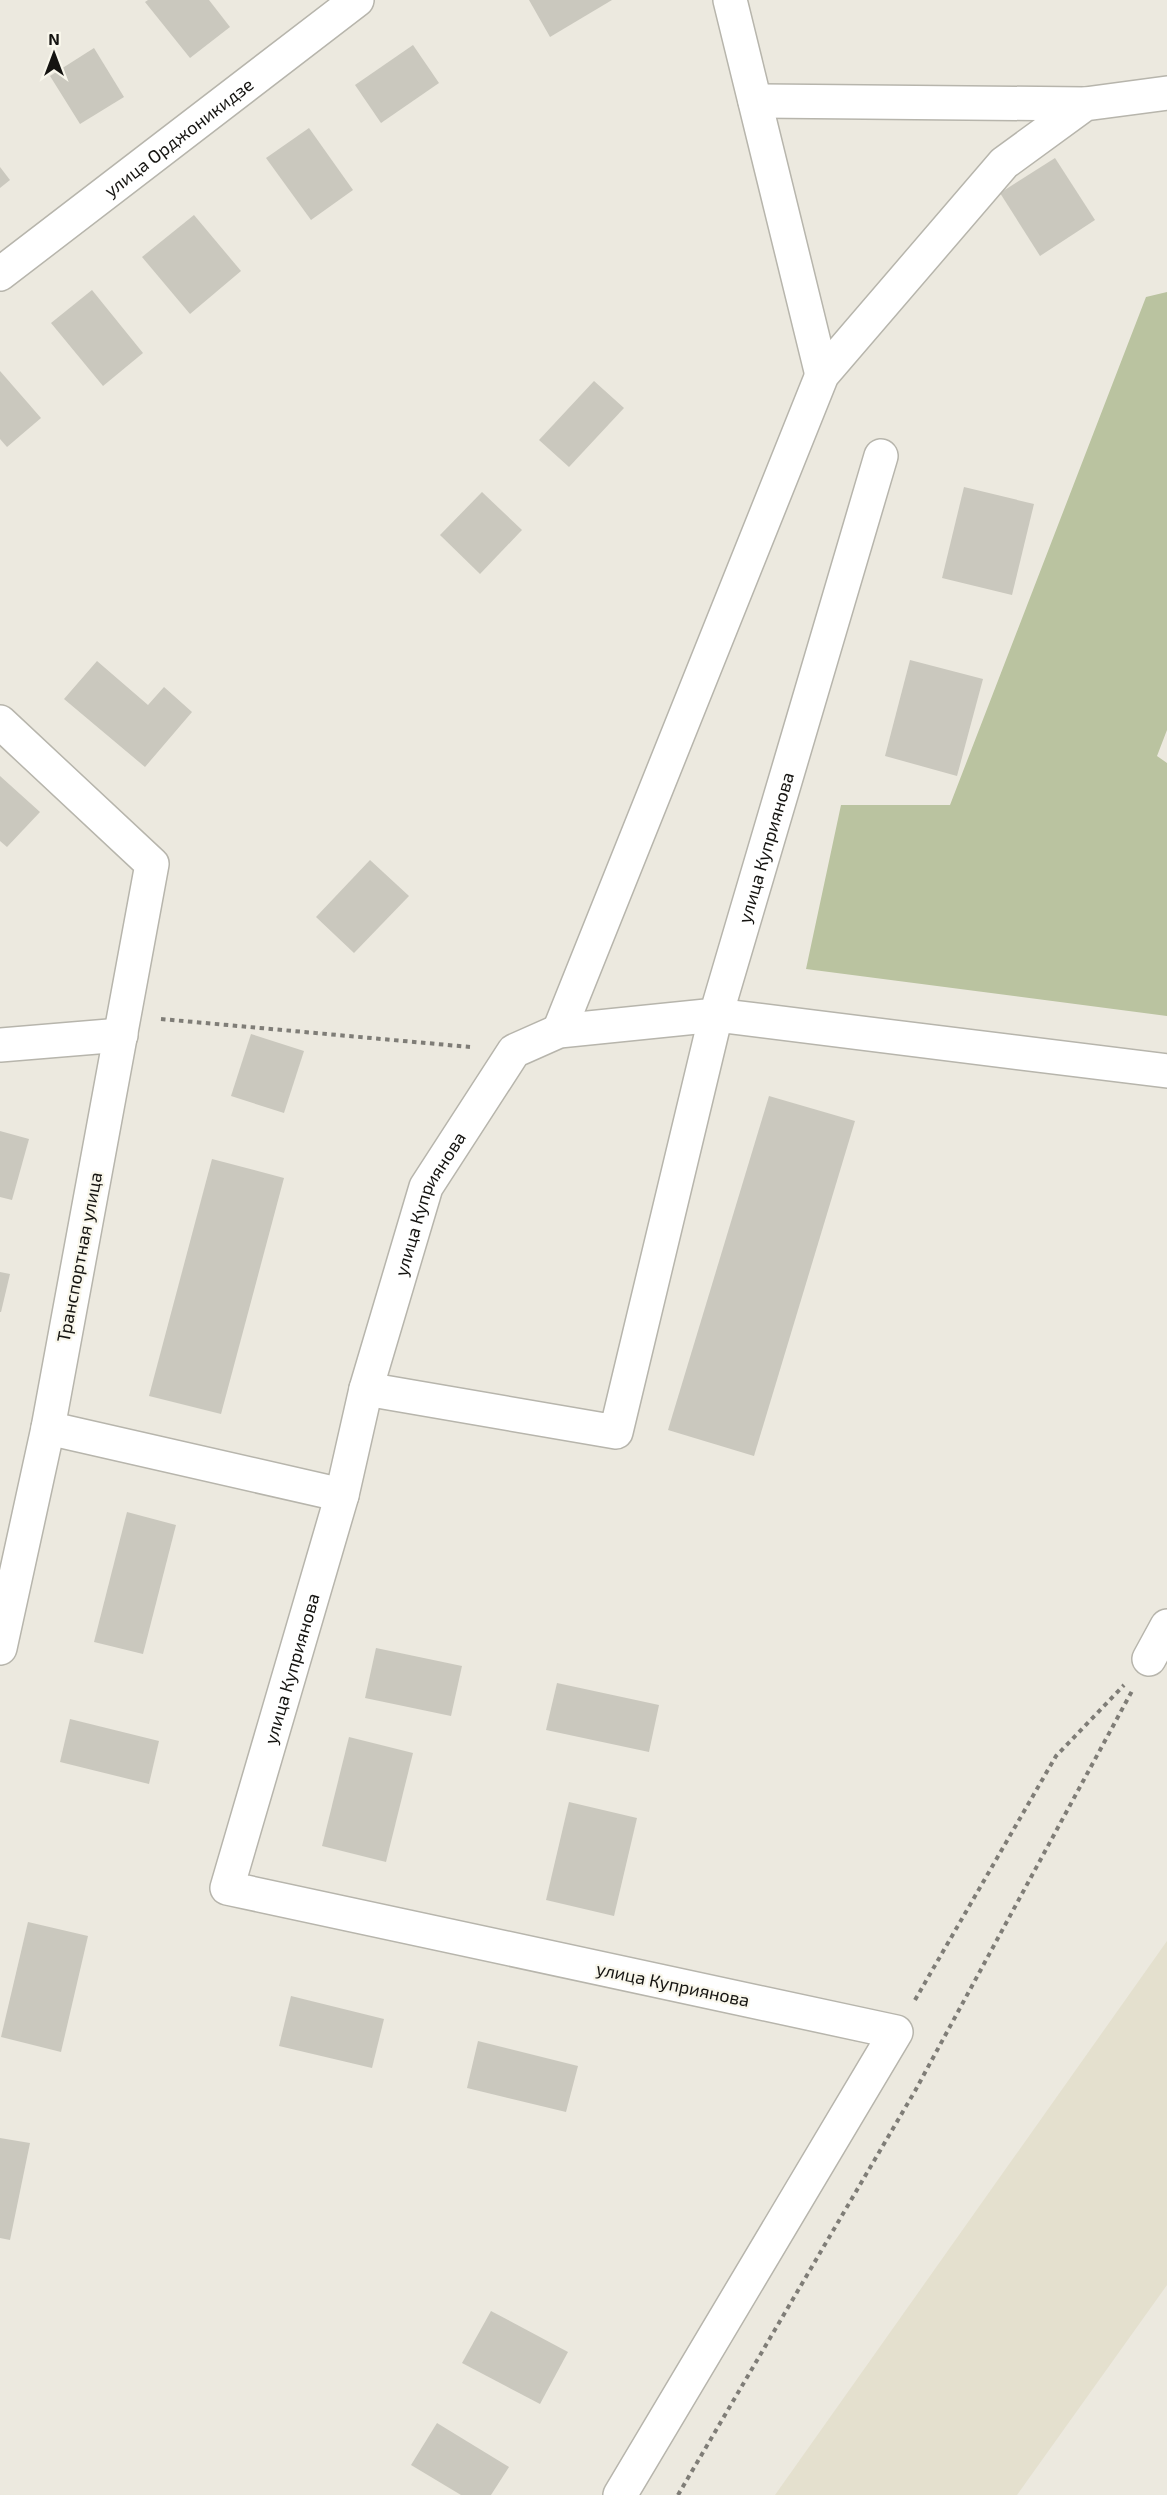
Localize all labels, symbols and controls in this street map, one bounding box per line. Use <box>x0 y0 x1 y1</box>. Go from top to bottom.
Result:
north arrow <box>24 24 84 84</box>
text: N <box>48 29 60 48</box>
street label: улица Орджоникидзе <box>99 73 258 201</box>
street label: улица Куприянова <box>733 769 798 926</box>
street label: улица Куприянова <box>389 1127 470 1279</box>
street label: Транспортная улица <box>52 1170 106 1344</box>
street label: улица Куприянова <box>259 1590 324 1747</box>
street label: улица Куприянова <box>594 1957 752 2011</box>

